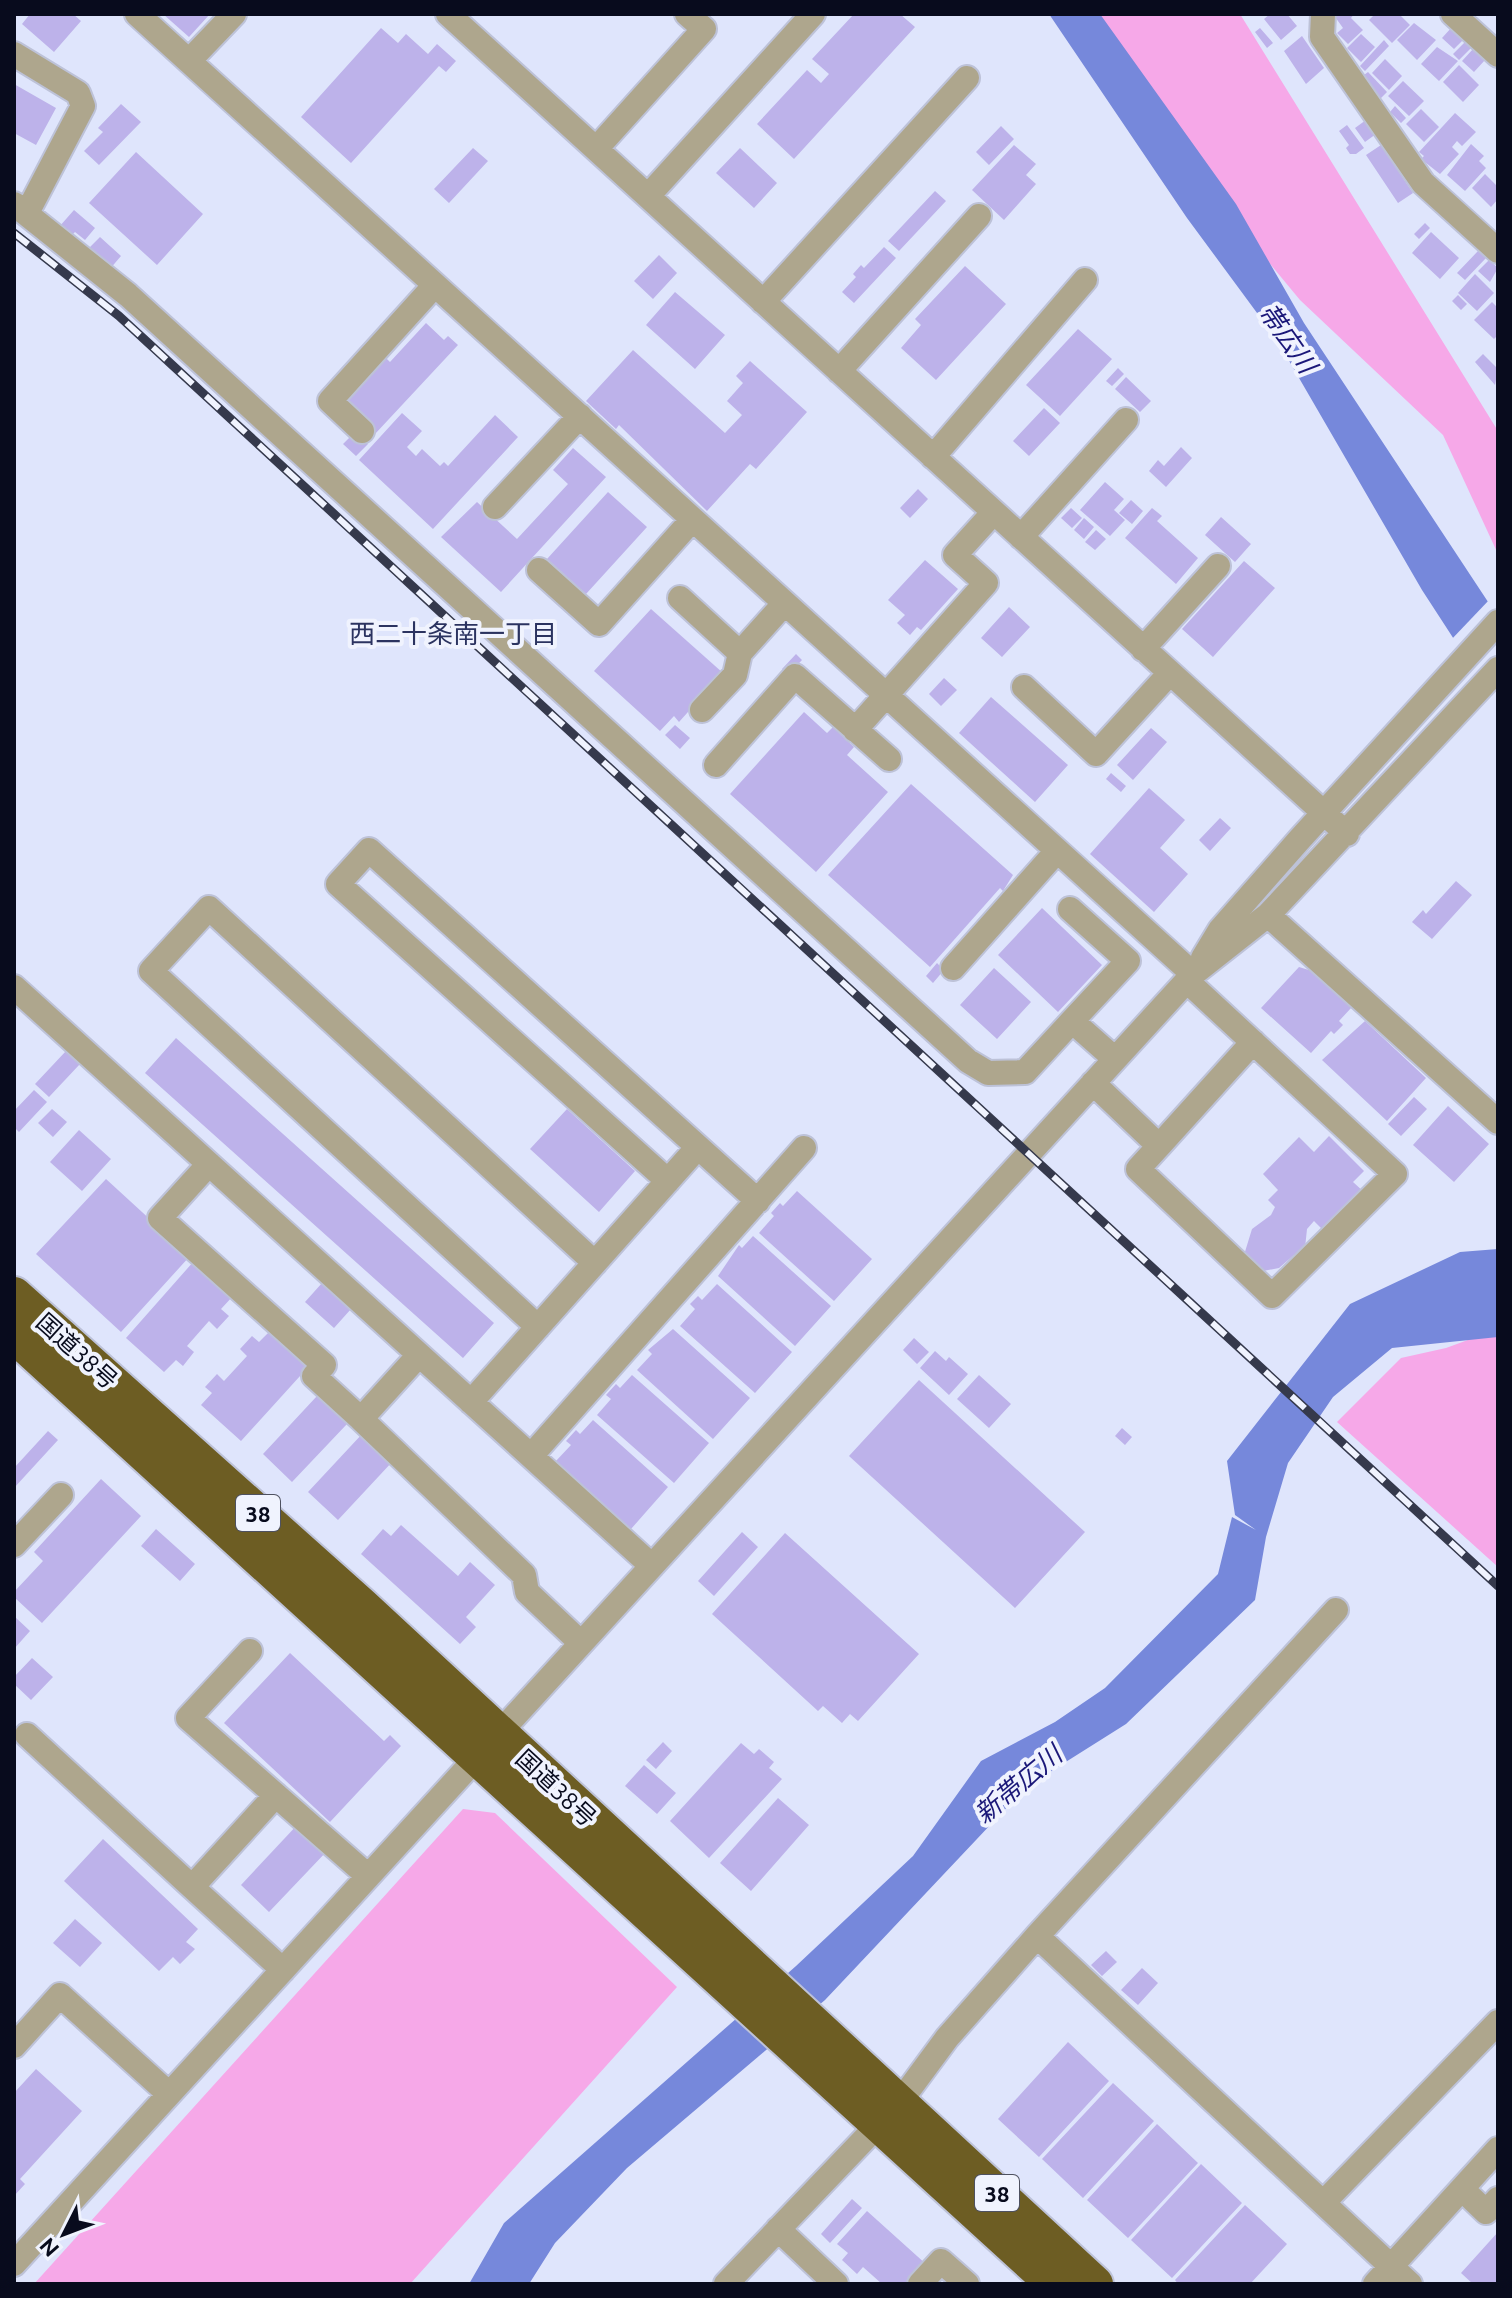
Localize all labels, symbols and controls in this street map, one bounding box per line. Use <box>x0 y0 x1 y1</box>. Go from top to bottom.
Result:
water label: 帯広川 <box>1254 298 1324 381</box>
district label: 西二十条南一丁目 <box>349 619 557 648</box>
street label: 国道38号 <box>31 1308 123 1394</box>
road number: 38 <box>236 1495 280 1531</box>
water label: 新帯広川 <box>969 1738 1069 1829</box>
street label: 国道38号 <box>511 1744 601 1832</box>
road number: 38 <box>975 2175 1019 2211</box>
north arrow <box>24 2194 104 2274</box>
text: N <box>34 2233 64 2262</box>

